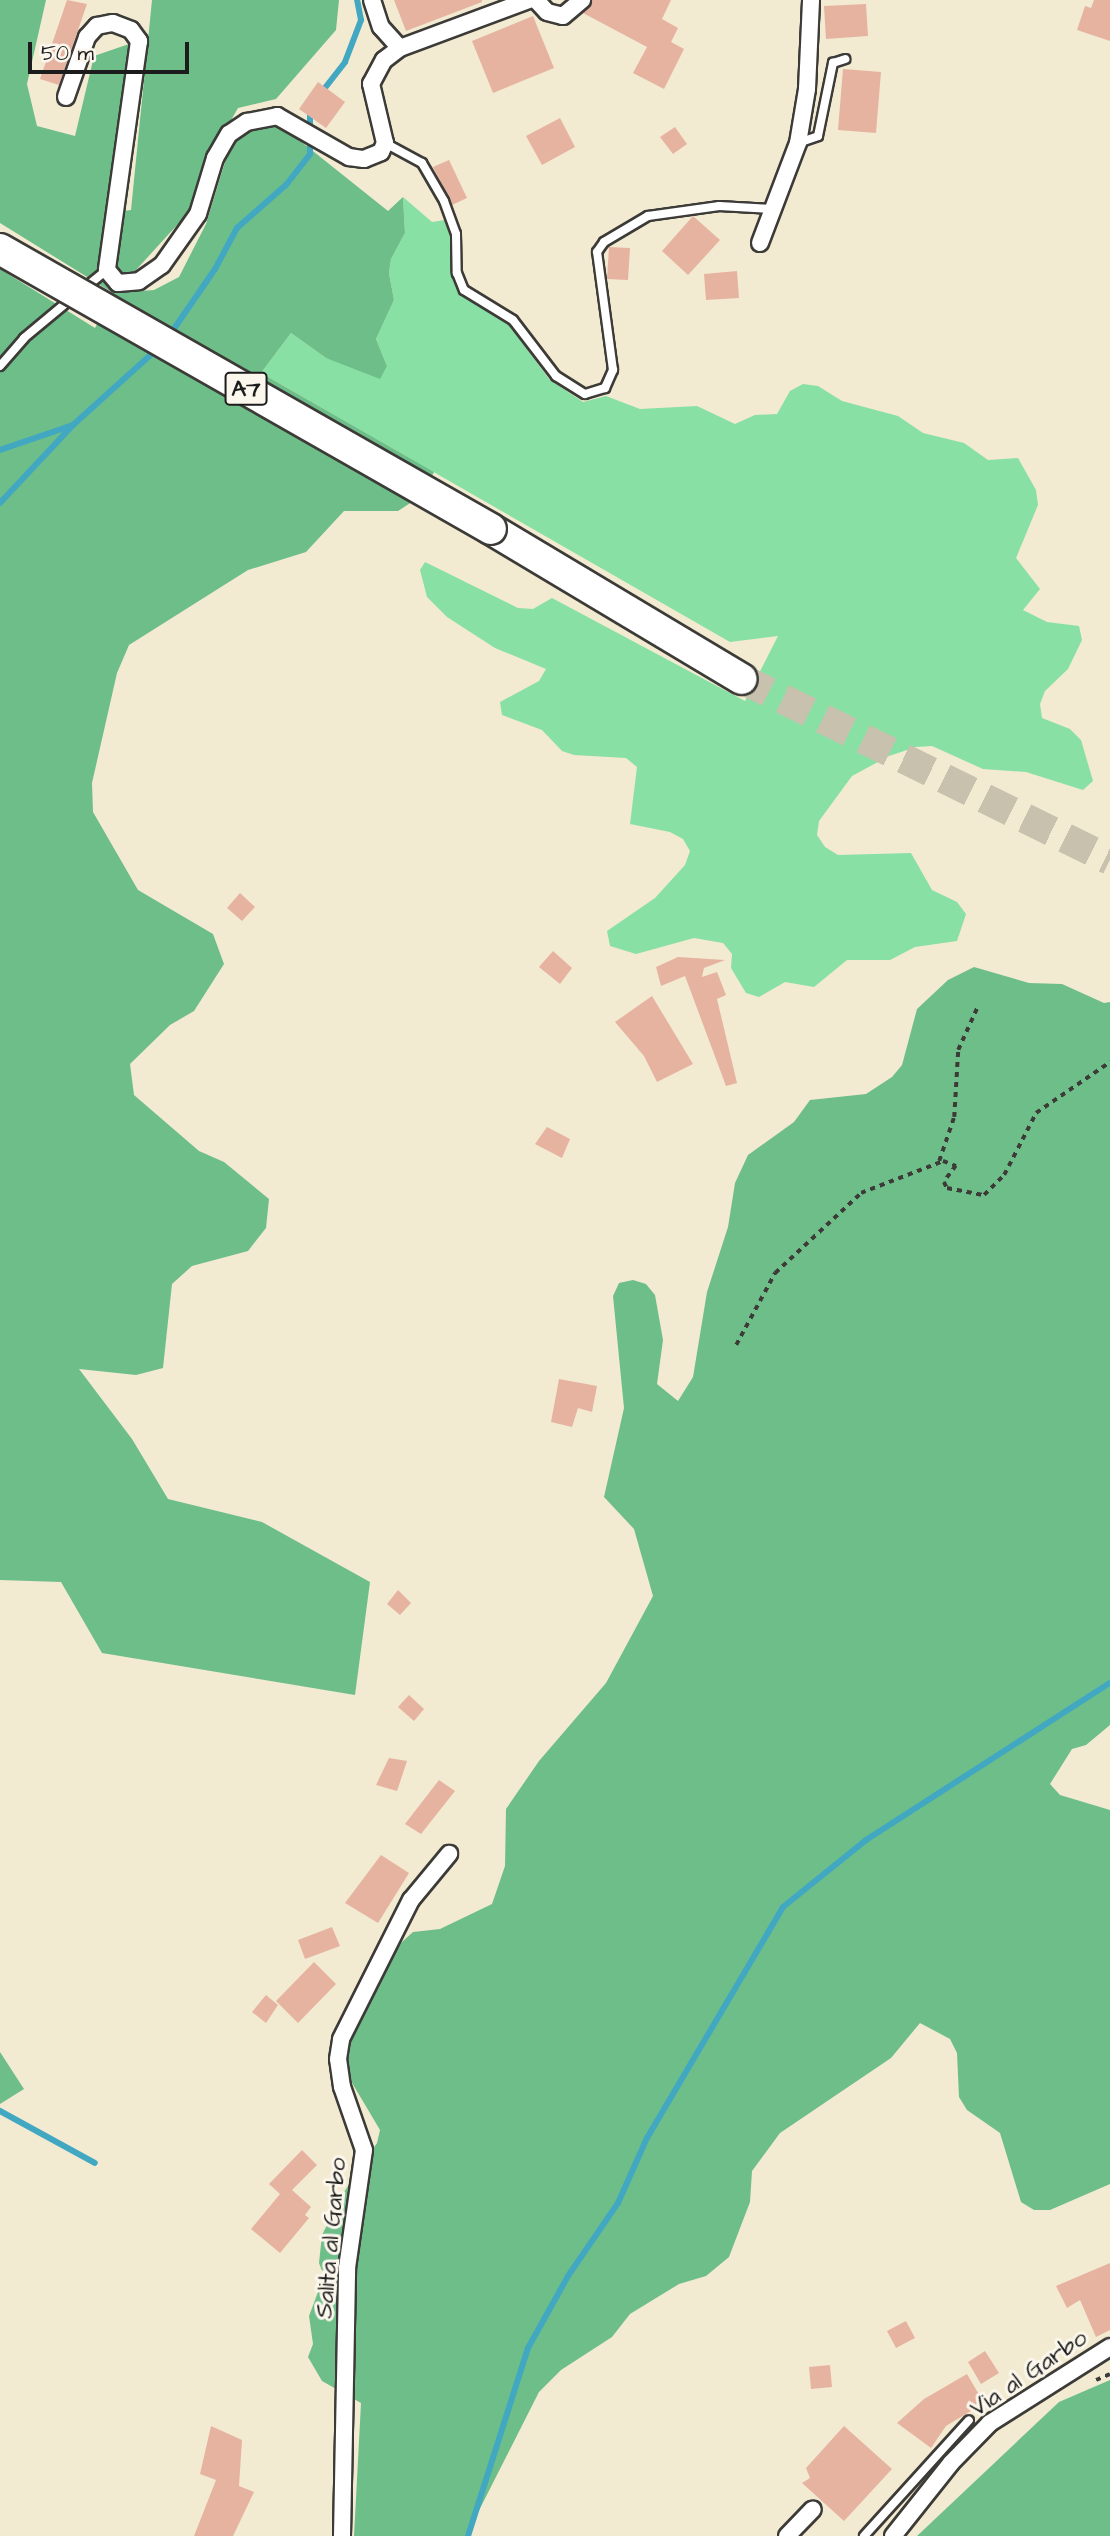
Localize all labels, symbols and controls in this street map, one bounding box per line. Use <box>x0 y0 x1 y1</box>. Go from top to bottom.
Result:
scale bar <box>32 28 192 72</box>
text: 50 m <box>41 39 94 68</box>
road number: A7 <box>223 370 269 408</box>
street label: Salita al Garbo <box>311 2156 353 2320</box>
street label: Via al Garbo <box>965 2324 1093 2424</box>

